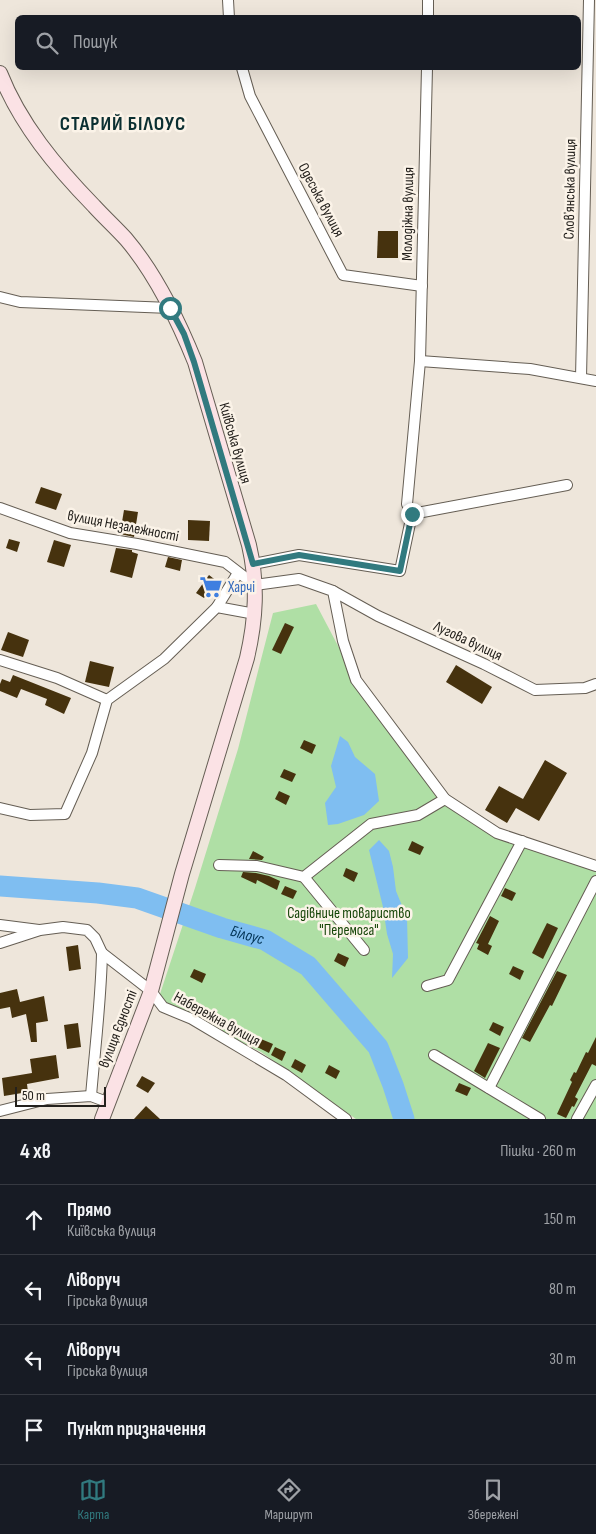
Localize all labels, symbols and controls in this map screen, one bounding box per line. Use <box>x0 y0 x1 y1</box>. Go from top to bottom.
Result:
search box <box>15 15 581 70</box>
icon: search <box>33 29 61 57</box>
text: Пошук <box>73 31 117 54</box>
district label: СТАРИЙ БІЛОУС <box>60 112 186 136</box>
street label: Словʼянська вулиця <box>560 138 580 239</box>
street label: Одеська вулиця <box>294 160 348 240</box>
street label: Молодіжна вулиця <box>398 167 418 261</box>
route start <box>159 297 182 320</box>
street label: Київська вулиця <box>214 400 256 486</box>
route end <box>401 503 424 526</box>
street label: вулиця Незалежності <box>66 506 180 546</box>
supermarket icon: Харчі <box>198 574 224 600</box>
place label: Харчі <box>227 578 255 597</box>
street label: Лугова вулиця <box>430 616 505 665</box>
park label: Садівниче товариство "Перемога" <box>287 904 411 940</box>
water label: Білоус <box>228 921 267 949</box>
street label: вулиця Єдності <box>94 987 142 1071</box>
street label: Набережна вулиця <box>170 987 264 1051</box>
scale bar <box>15 1084 106 1107</box>
text: 50 m <box>22 1087 45 1104</box>
text: 4 хв <box>20 1139 51 1164</box>
text: Пішки · 260 m <box>500 1142 576 1161</box>
text: Прямо <box>67 1199 111 1222</box>
icon: ahead <box>20 1206 48 1234</box>
text: 150 m <box>544 1210 576 1229</box>
text: Київська вулиця <box>67 1222 156 1241</box>
text: Ліворуч <box>67 1269 120 1292</box>
icon: left <box>20 1276 48 1304</box>
text: 80 m <box>549 1280 576 1299</box>
text: Гірська вулиця <box>67 1292 148 1311</box>
text: Ліворуч <box>67 1339 120 1362</box>
icon: left <box>20 1346 48 1374</box>
text: 30 m <box>549 1350 576 1369</box>
text: Гірська вулиця <box>67 1362 148 1381</box>
icon: arrive <box>20 1416 48 1444</box>
text: Пункт призначення <box>67 1418 206 1441</box>
tab: Карта <box>78 1476 109 1523</box>
tab: Маршрут <box>264 1476 313 1523</box>
tab: Збережені <box>468 1476 518 1523</box>

